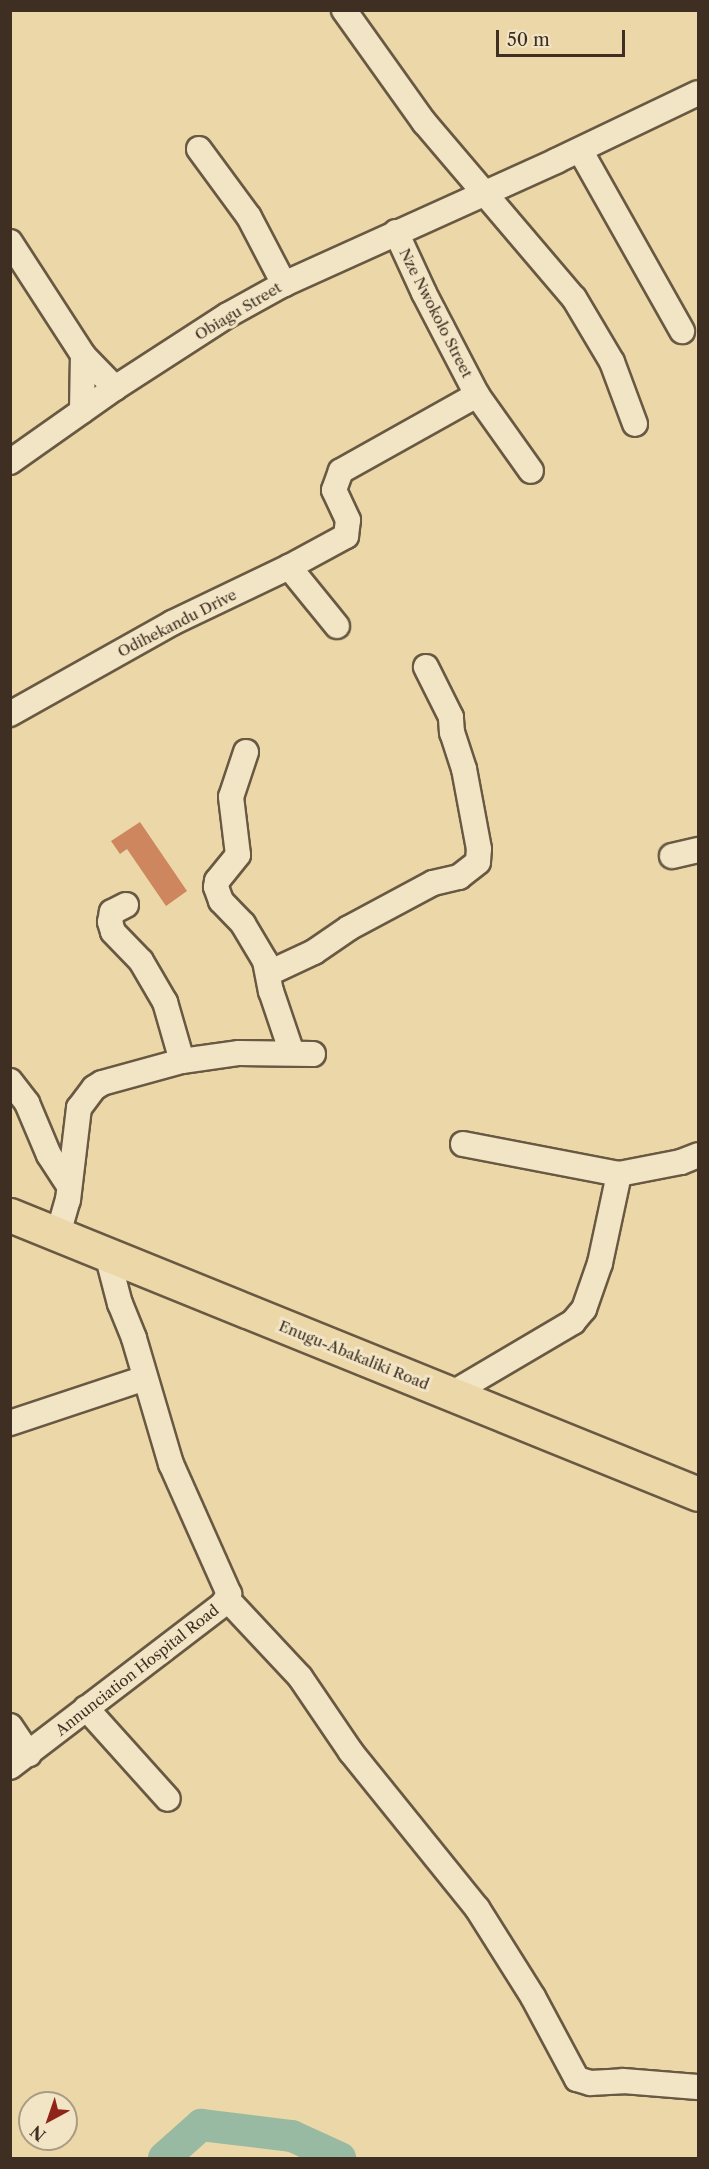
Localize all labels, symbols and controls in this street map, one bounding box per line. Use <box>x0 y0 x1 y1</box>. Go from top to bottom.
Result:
scale bar <box>499 18 628 56</box>
text: 50 m <box>507 29 550 51</box>
street label: Nze Nwokolo Street <box>396 245 476 381</box>
street label: Obiagu Street <box>192 278 284 344</box>
street label: Odihekandu Drive <box>115 585 239 661</box>
street label: Enugu-Abakaliki Road <box>276 1317 432 1393</box>
street label: Annunciation Hospital Road <box>52 1601 222 1739</box>
north arrow <box>18 2091 78 2151</box>
text: N <box>26 2121 49 2145</box>

